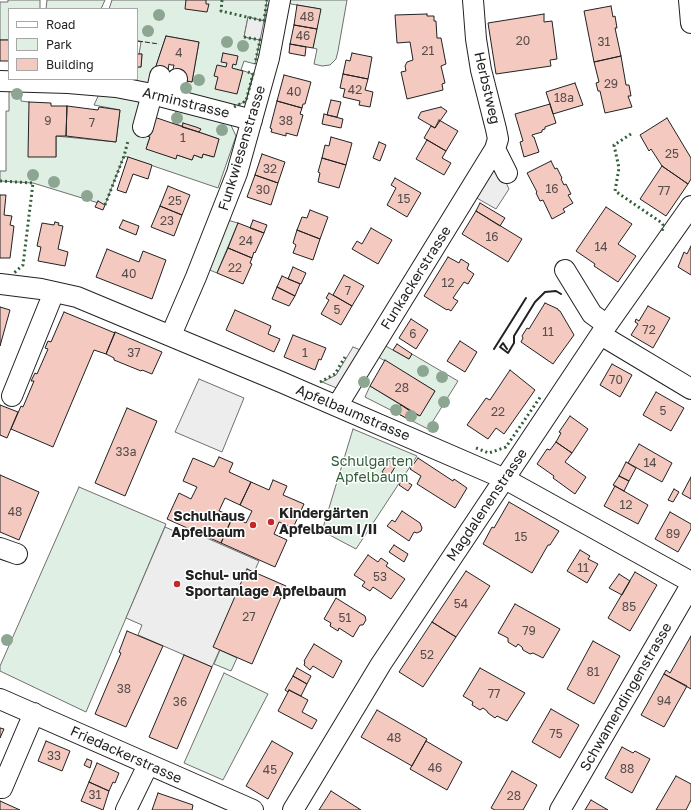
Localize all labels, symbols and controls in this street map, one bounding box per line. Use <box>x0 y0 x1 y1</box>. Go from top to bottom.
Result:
legend <box>8 8 138 80</box>
house number: 48 <box>300 10 314 24</box>
text: Road <box>46 17 75 32</box>
house number: 46 <box>296 29 310 43</box>
house number: 20 <box>516 34 530 48</box>
house number: 31 <box>598 35 610 49</box>
text: Park <box>46 37 72 52</box>
house number: 21 <box>422 44 434 58</box>
house number: 4 <box>175 46 183 60</box>
street label: Herbstweg <box>471 50 503 126</box>
text: Building <box>46 57 94 72</box>
house number: 29 <box>604 77 618 91</box>
street label: Funkwiesenstrasse <box>215 83 269 213</box>
house number: 42 <box>348 83 362 97</box>
street label: Arminstrasse <box>141 84 231 122</box>
house number: 40 <box>287 85 301 99</box>
house number: 18a <box>554 91 574 105</box>
house number: 9 <box>44 114 52 128</box>
house number: 38 <box>279 114 293 128</box>
house number: 7 <box>89 116 95 130</box>
house number: 1 <box>180 131 186 145</box>
house number: 25 <box>665 147 679 161</box>
house number: 32 <box>263 162 277 176</box>
house number: 16 <box>545 182 559 196</box>
house number: 30 <box>256 183 270 197</box>
house number: 77 <box>658 184 670 198</box>
house number: 15 <box>398 192 410 206</box>
house number: 25 <box>168 194 182 208</box>
house number: 23 <box>160 214 174 228</box>
street label: Funkackerstrasse <box>377 223 455 333</box>
house number: 16 <box>485 230 499 244</box>
house number: 24 <box>239 234 253 248</box>
house number: 14 <box>594 240 608 254</box>
house number: 22 <box>228 261 242 275</box>
house number: 40 <box>122 267 136 281</box>
house number: 12 <box>442 276 454 290</box>
house number: 7 <box>345 284 351 298</box>
house number: 5 <box>334 303 340 317</box>
house number: 72 <box>642 323 656 337</box>
house number: 11 <box>542 325 554 339</box>
house number: 6 <box>409 327 417 341</box>
house number: 37 <box>127 346 141 360</box>
house number: 1 <box>302 346 308 360</box>
house number: 70 <box>609 373 623 387</box>
street label: Apfelbaumstrasse <box>294 381 412 445</box>
house number: 28 <box>395 381 409 395</box>
house number: 5 <box>660 404 666 418</box>
house number: 22 <box>491 405 505 419</box>
house number: 33a <box>116 445 136 459</box>
street label: Magdalenenstrasse <box>443 446 531 564</box>
park label: Schulgarten Apfelbaum <box>331 454 413 486</box>
house number: 14 <box>643 456 657 470</box>
house number: 12 <box>620 498 632 512</box>
house number: 48 <box>8 505 22 519</box>
place label: Kindergärten Apfelbaum I/II <box>279 506 377 538</box>
place label: Schulhaus Apfelbaum <box>171 509 245 542</box>
marker: Kindergärten Apfelbaum I/II <box>266 517 276 527</box>
marker: Schulhaus Apfelbaum <box>248 520 258 530</box>
house number: 89 <box>666 527 680 541</box>
house number: 15 <box>515 530 527 544</box>
house number: 11 <box>577 561 589 575</box>
place label: Schul- und Sportanlage Apfelbaum <box>185 568 346 600</box>
house number: 53 <box>373 570 387 584</box>
marker: Schul- und Sportanlage Apfelbaum <box>172 579 182 589</box>
house number: 54 <box>454 597 468 611</box>
house number: 85 <box>622 600 636 614</box>
house number: 27 <box>242 610 256 624</box>
house number: 51 <box>339 611 351 625</box>
street label: Schwamendingenstrasse <box>577 620 675 774</box>
house number: 79 <box>522 624 536 638</box>
house number: 52 <box>420 648 434 662</box>
house number: 81 <box>586 665 600 679</box>
house number: 38 <box>117 682 131 696</box>
house number: 77 <box>488 687 500 701</box>
house number: 94 <box>657 694 671 708</box>
house number: 36 <box>173 695 187 709</box>
street label: Friedackerstrasse <box>68 723 184 787</box>
house number: 75 <box>549 727 563 741</box>
house number: 48 <box>387 731 401 745</box>
house number: 33 <box>47 749 61 763</box>
house number: 46 <box>428 761 442 775</box>
house number: 88 <box>620 762 634 776</box>
house number: 45 <box>263 763 277 777</box>
house number: 31 <box>89 788 101 802</box>
house number: 28 <box>507 789 521 803</box>

